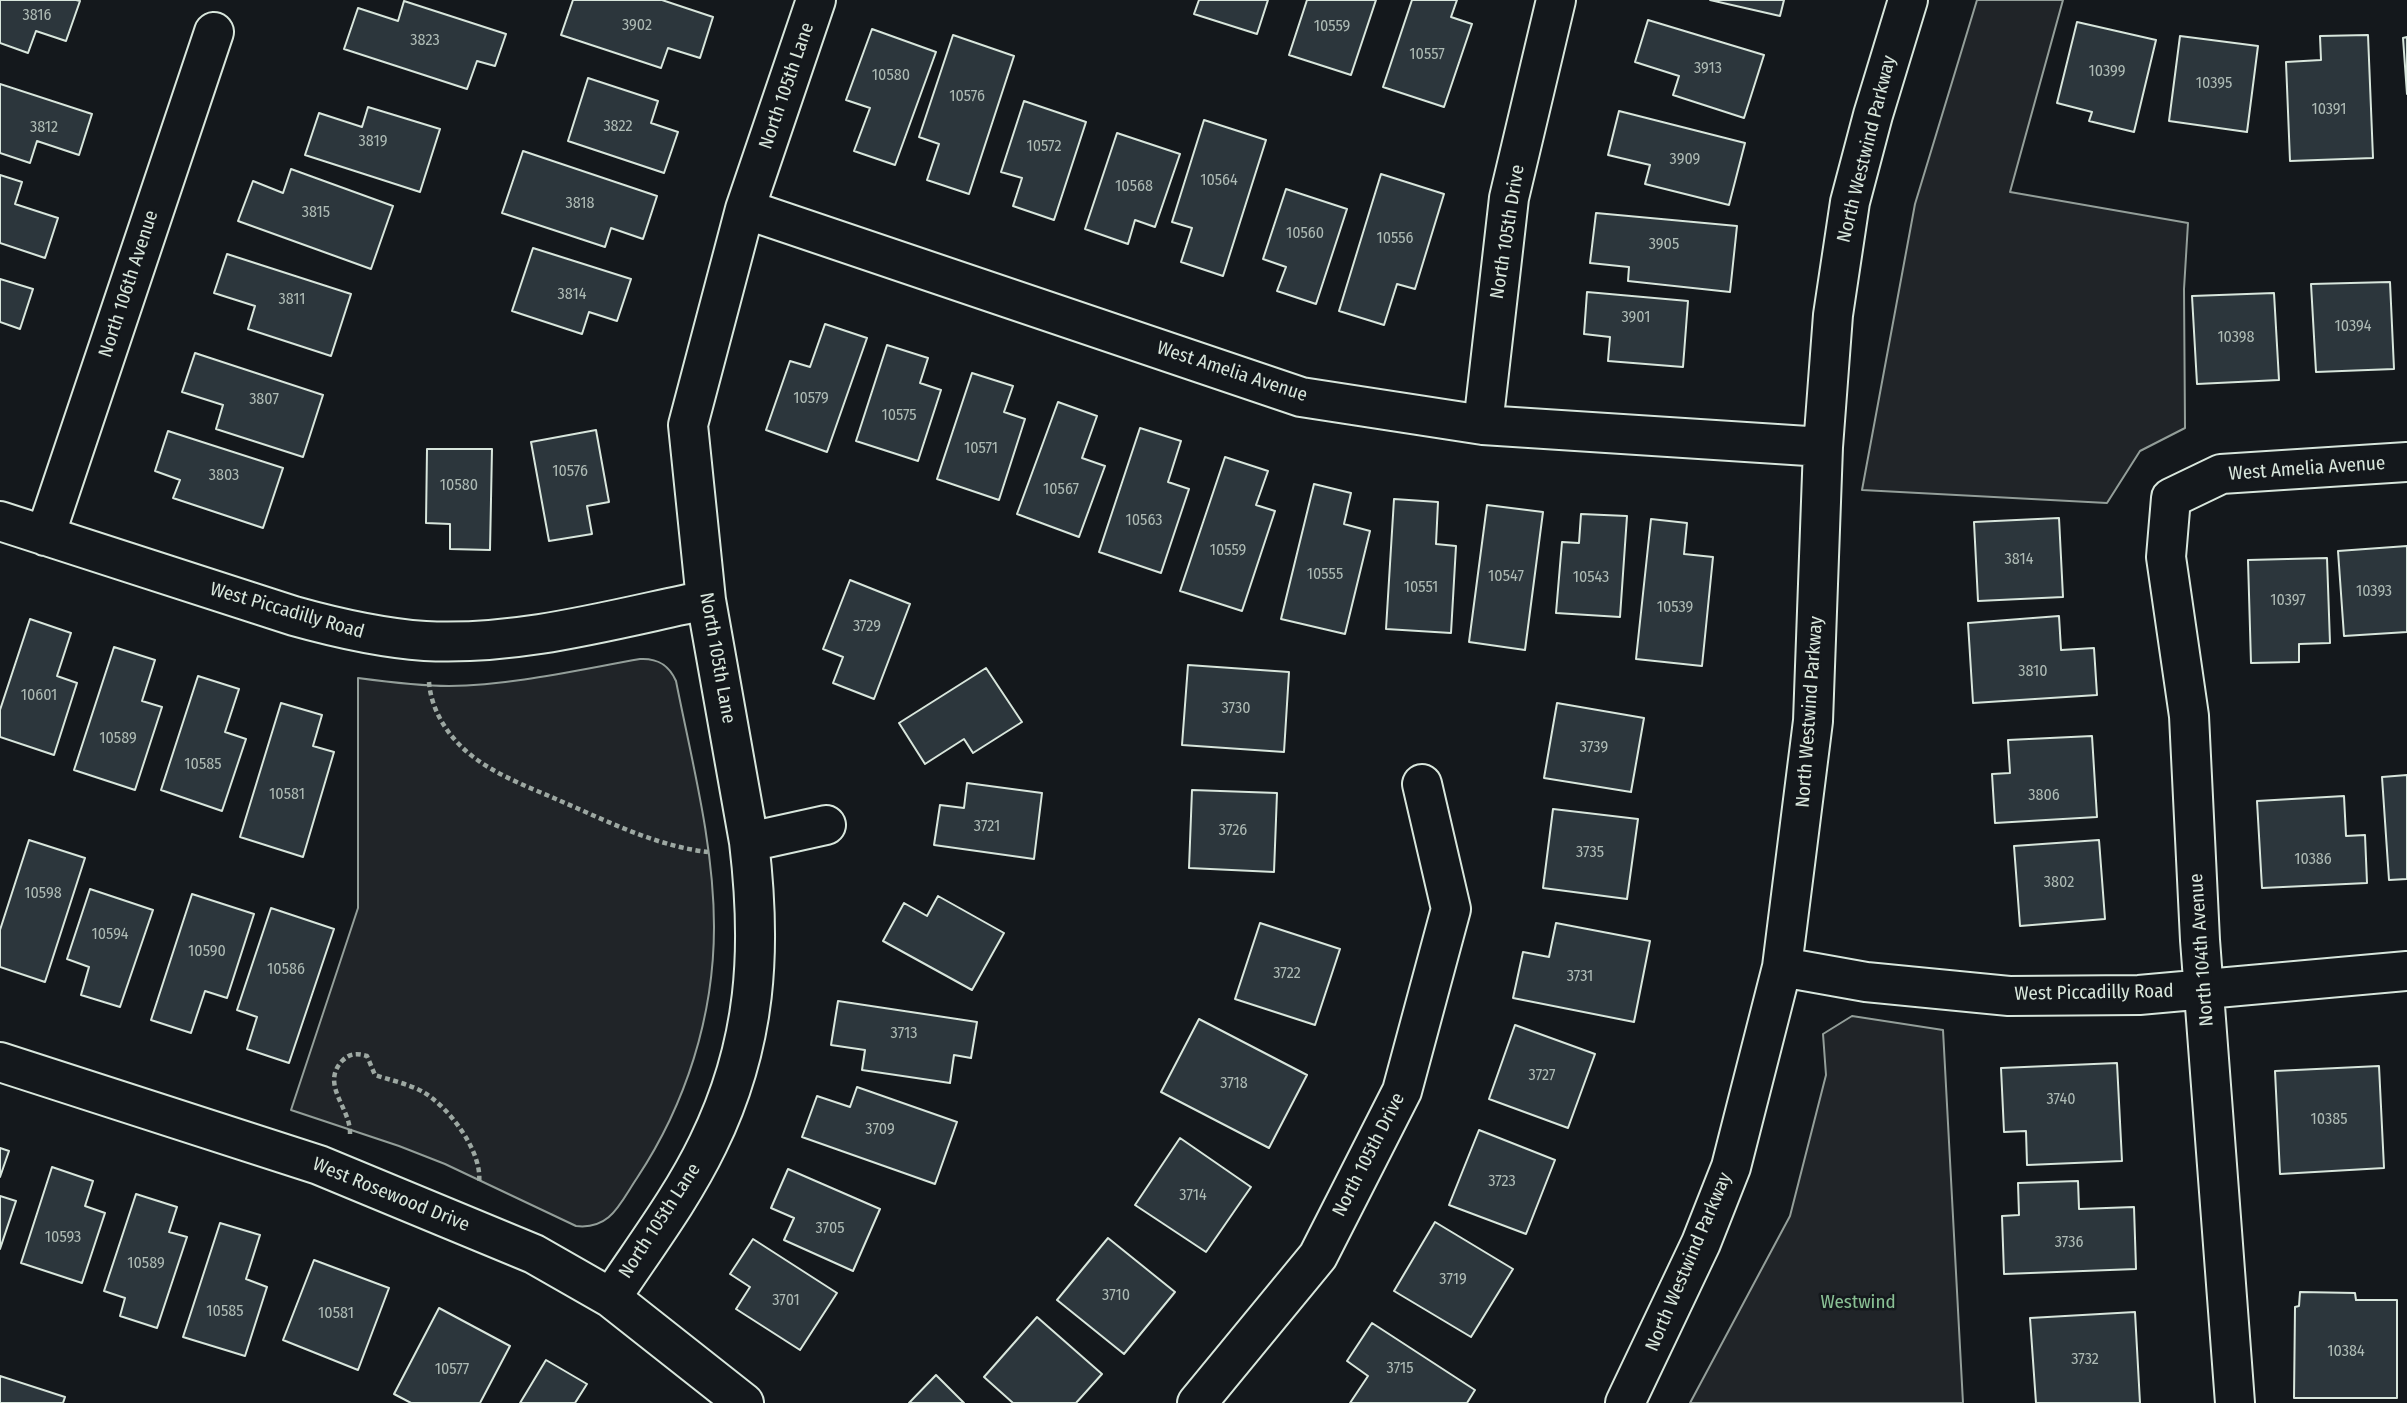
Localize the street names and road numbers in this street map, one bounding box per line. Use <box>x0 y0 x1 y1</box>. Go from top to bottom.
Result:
street label: North 105th Lane <box>755 20 819 152</box>
street label: North Westwind Parkway <box>1833 53 1901 245</box>
street label: North 105th Drive <box>1486 163 1530 301</box>
street label: North 106th Avenue <box>94 208 164 360</box>
street label: West Amelia Avenue <box>1154 337 1310 407</box>
street label: West Amelia Avenue <box>2228 452 2386 486</box>
street label: West Piccadilly Road <box>207 578 367 644</box>
street label: North 105th Lane <box>694 591 740 725</box>
street label: North Westwind Parkway <box>1792 615 1828 809</box>
street label: North 104th Avenue <box>2185 873 2219 1027</box>
street label: West Piccadilly Road <box>2014 980 2174 1006</box>
street label: North 105th Drive <box>1328 1089 1410 1221</box>
street label: West Rosewood Drive <box>309 1153 473 1237</box>
street label: North 105th Lane <box>614 1159 706 1283</box>
street label: North Westwind Parkway <box>1641 1169 1737 1355</box>

